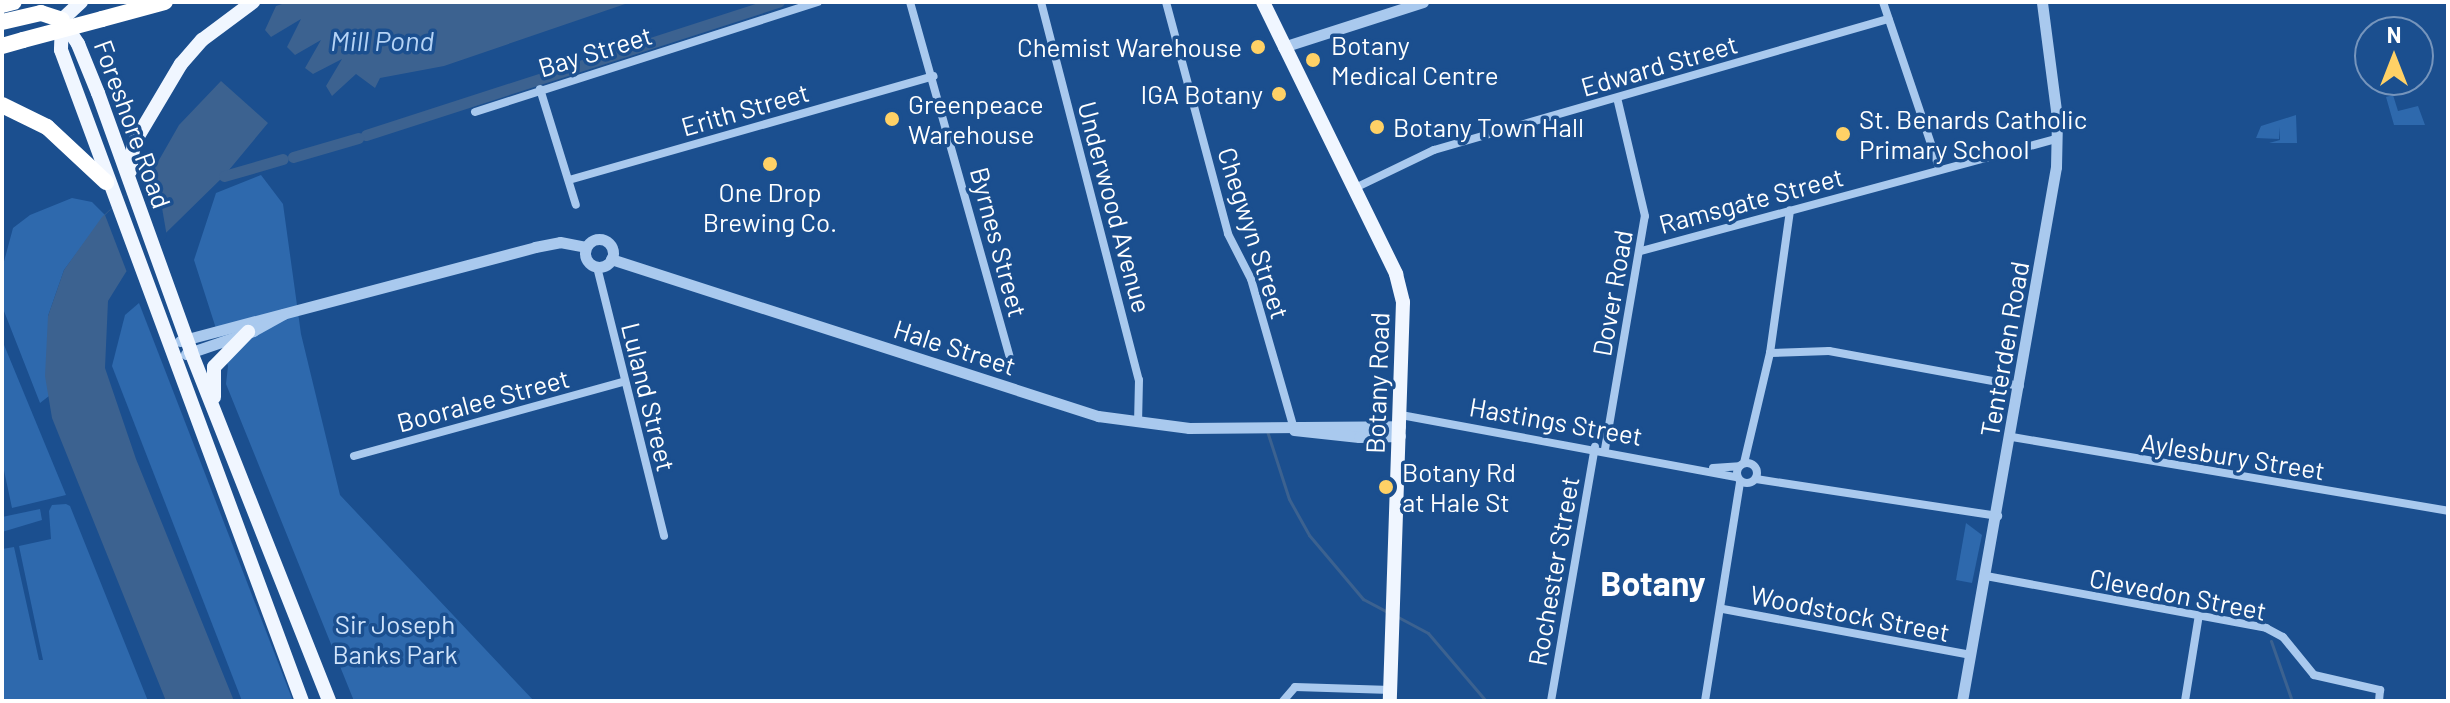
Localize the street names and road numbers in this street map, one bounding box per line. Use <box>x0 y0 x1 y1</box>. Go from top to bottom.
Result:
street label: Bay Street <box>534 19 656 83</box>
street label: Edward Street <box>1577 28 1741 102</box>
street label: Foreshore Road <box>88 35 178 213</box>
street label: Erith Street <box>678 76 812 142</box>
street label: Underwood Avenue <box>1072 98 1158 316</box>
street label: Chegwyn Street <box>1212 143 1296 323</box>
street label: Ramsgate Street <box>1655 160 1847 240</box>
street label: Byrnes Street <box>964 164 1034 320</box>
street label: Dover Road <box>1586 227 1638 359</box>
street label: Tenterden Road <box>1973 259 2035 439</box>
street label: Botany Road <box>1359 312 1395 454</box>
street label: Hale Street <box>890 313 1020 381</box>
street label: Luland Street <box>615 319 683 475</box>
street label: Booralee Street <box>393 362 573 438</box>
street label: Hastings Street <box>1467 390 1645 452</box>
street label: Aylesbury Street <box>2139 426 2327 486</box>
street label: Rochester Street <box>1521 474 1585 668</box>
street label: Clevedon Street <box>2087 562 2269 626</box>
street label: Woodstock Street <box>1748 578 1952 648</box>

